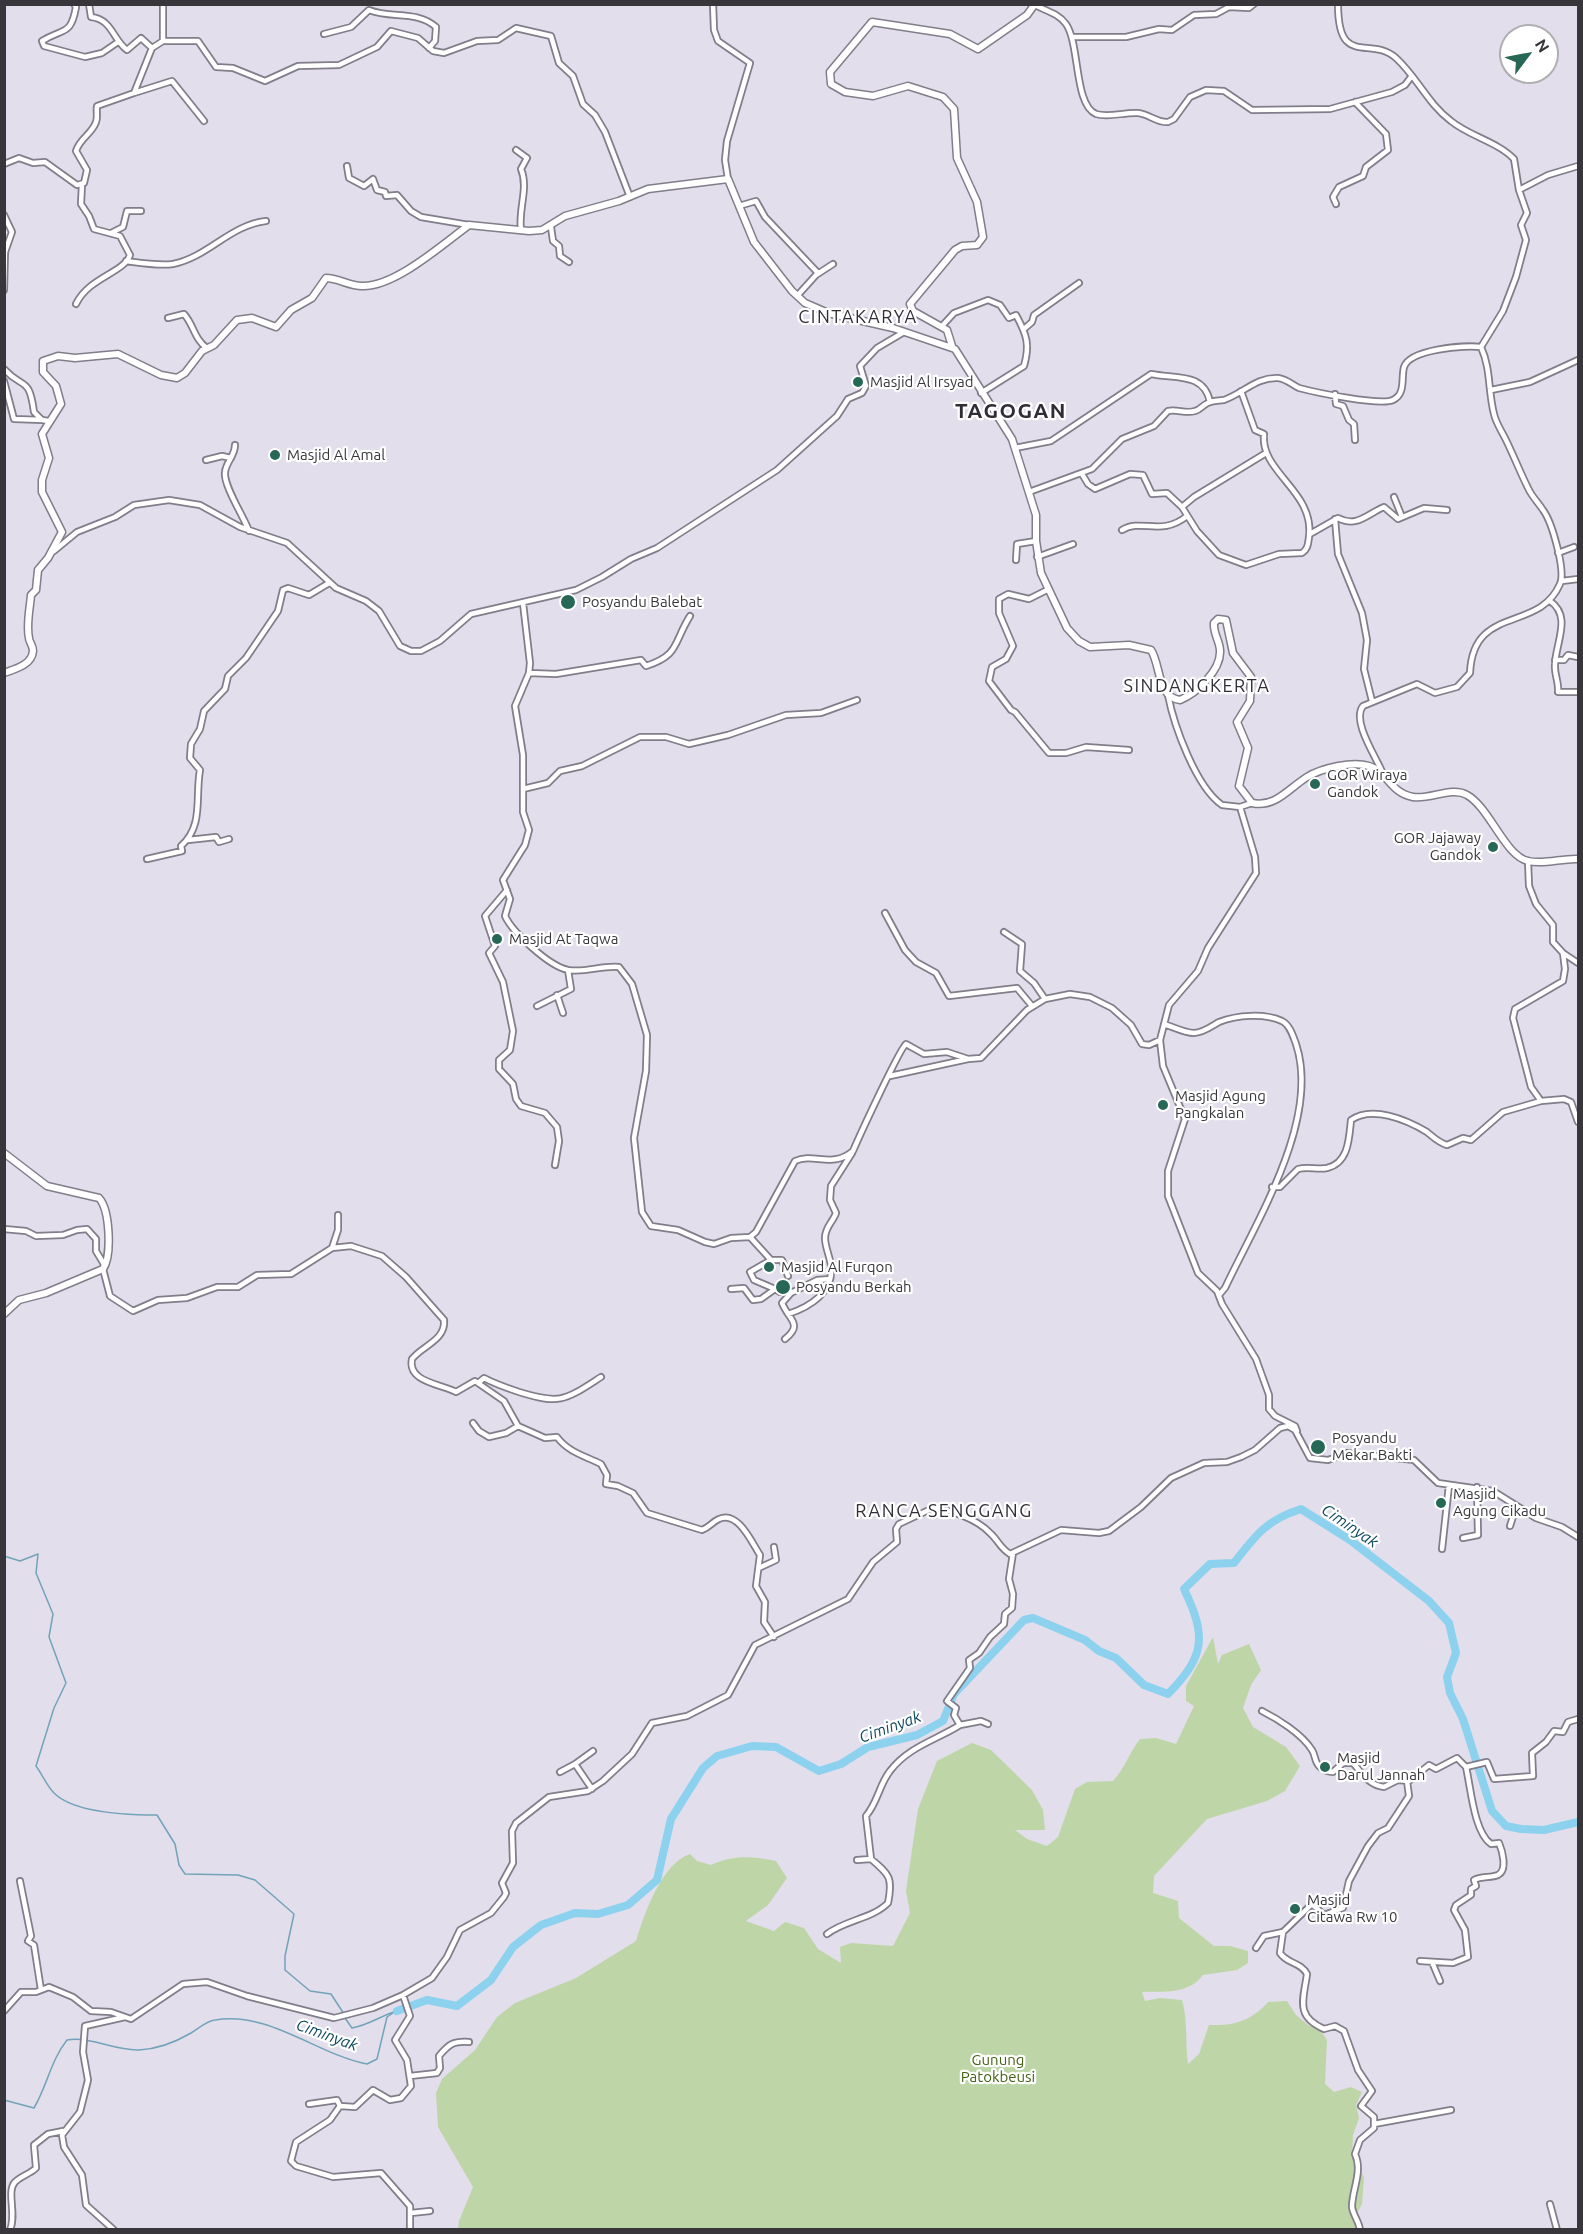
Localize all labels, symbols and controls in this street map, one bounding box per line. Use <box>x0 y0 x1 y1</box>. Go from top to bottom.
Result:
north arrow <box>1499 24 1559 84</box>
text: N <box>1532 36 1553 55</box>
district label: CINTAKARYA <box>798 306 918 328</box>
place label: Masjid Al Irsyad <box>870 373 974 391</box>
marker: Masjid Al Irsyad <box>851 375 865 389</box>
district label: TAGOGAN <box>955 398 1067 424</box>
place label: Masjid Al Amal <box>287 446 385 464</box>
marker: Masjid Al Amal <box>268 448 282 462</box>
marker: Posyandu Balebat <box>559 593 577 611</box>
place label: Posyandu Balebat <box>582 593 702 611</box>
district label: SINDANGKERTA <box>1124 675 1270 697</box>
place label: GOR Wiraya Gandok <box>1327 766 1407 801</box>
marker: GOR Wiraya Gandok <box>1308 777 1322 791</box>
place label: GOR Jajaway Gandok <box>1394 829 1481 864</box>
marker: GOR Jajaway Gandok <box>1486 840 1500 854</box>
place label: Masjid At Taqwa <box>509 930 618 948</box>
marker: Masjid At Taqwa <box>490 932 504 946</box>
place label: Masjid Agung Pangkalan <box>1175 1087 1266 1122</box>
marker: Masjid Agung Pangkalan <box>1156 1098 1170 1112</box>
place label: Masjid Al Furqon <box>781 1258 893 1276</box>
marker: Masjid Al Furqon <box>762 1260 776 1274</box>
marker: Posyandu Berkah <box>774 1278 792 1296</box>
place label: Posyandu Berkah <box>796 1278 912 1296</box>
place label: Posyandu Mekar Bakti <box>1332 1429 1412 1464</box>
marker: Posyandu Mekar Bakti <box>1309 1438 1327 1456</box>
place label: Masjid Agung Cikadu <box>1453 1485 1546 1520</box>
marker: Masjid Agung Cikadu <box>1434 1496 1448 1510</box>
district label: RANCA SENGGANG <box>855 1500 1033 1522</box>
water label: Ciminyak <box>1318 1500 1382 1552</box>
water label: Ciminyak <box>856 1707 924 1747</box>
place label: Masjid Darul Jannah <box>1337 1749 1425 1784</box>
marker: Masjid Darul Jannah <box>1318 1760 1332 1774</box>
place label: Masjid Citawa Rw 10 <box>1307 1891 1398 1926</box>
marker: Masjid Citawa Rw 10 <box>1288 1902 1302 1916</box>
water label: Ciminyak <box>293 2015 361 2055</box>
park label: Gunung Patokbeusi <box>961 2051 1035 2086</box>

